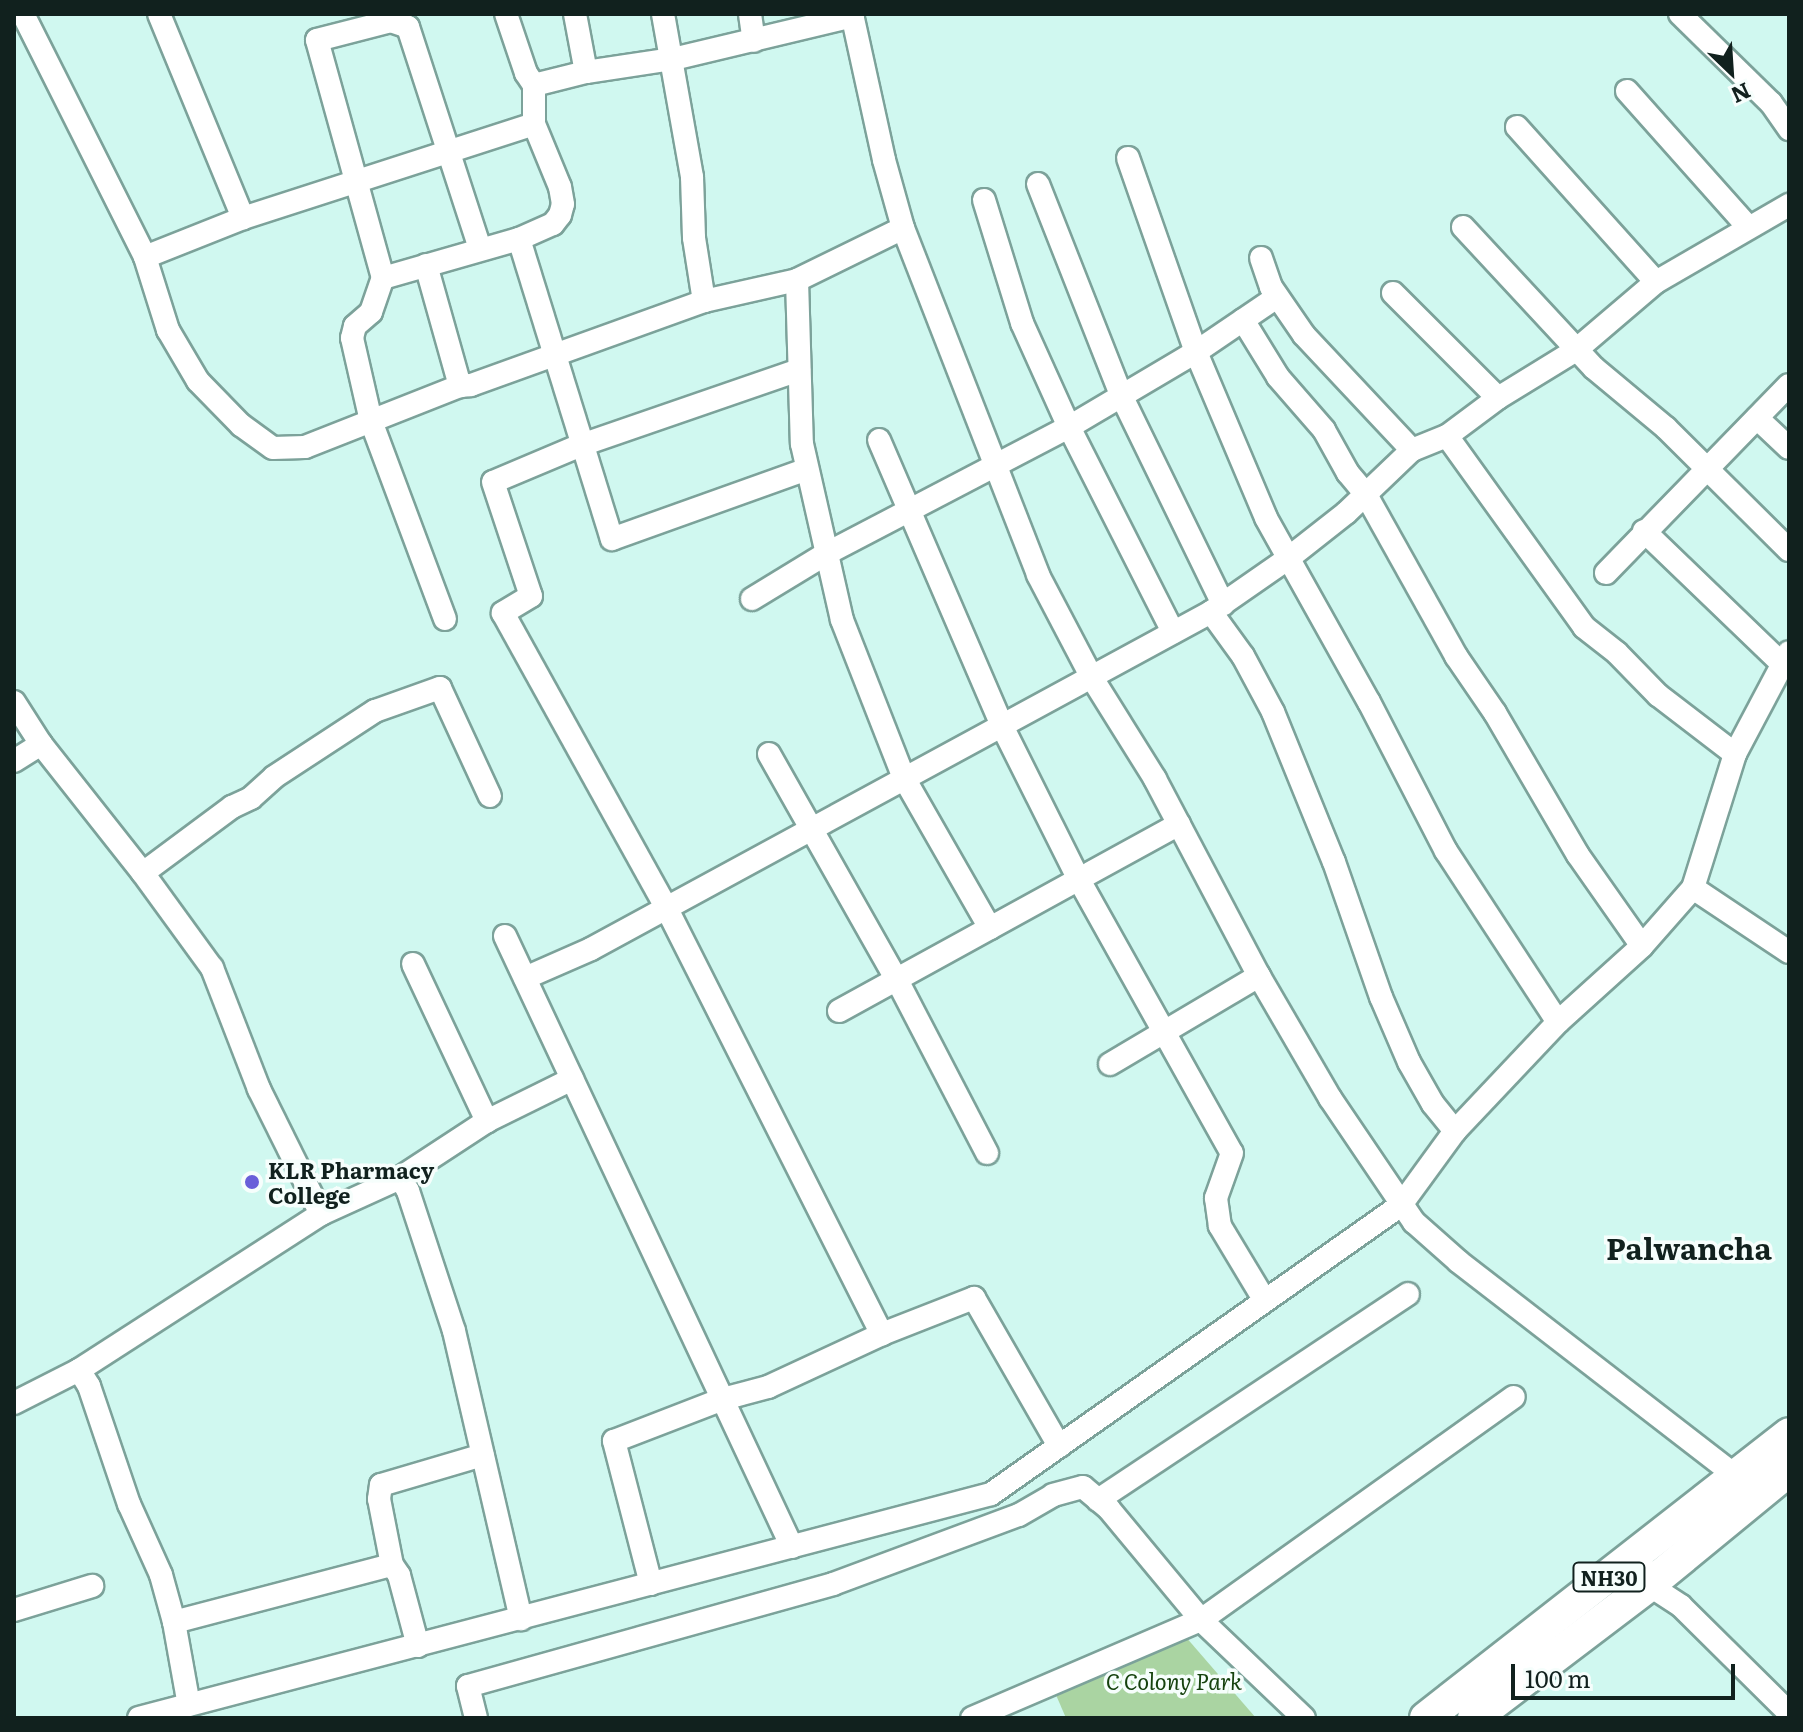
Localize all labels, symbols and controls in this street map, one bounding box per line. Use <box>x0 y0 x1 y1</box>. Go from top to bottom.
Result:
north arrow <box>1691 32 1771 112</box>
text: N <box>1726 75 1757 113</box>
place label: KLR Pharmacy College <box>268 1156 434 1208</box>
marker: KLR Pharmacy College <box>243 1173 261 1191</box>
district label: Palwancha <box>1606 1229 1772 1265</box>
road number: NH30 <box>1571 1561 1647 1593</box>
scale bar <box>1515 1648 1739 1698</box>
text: 100 m <box>1525 1660 1591 1695</box>
park label: C Colony Park <box>1106 1668 1242 1694</box>

